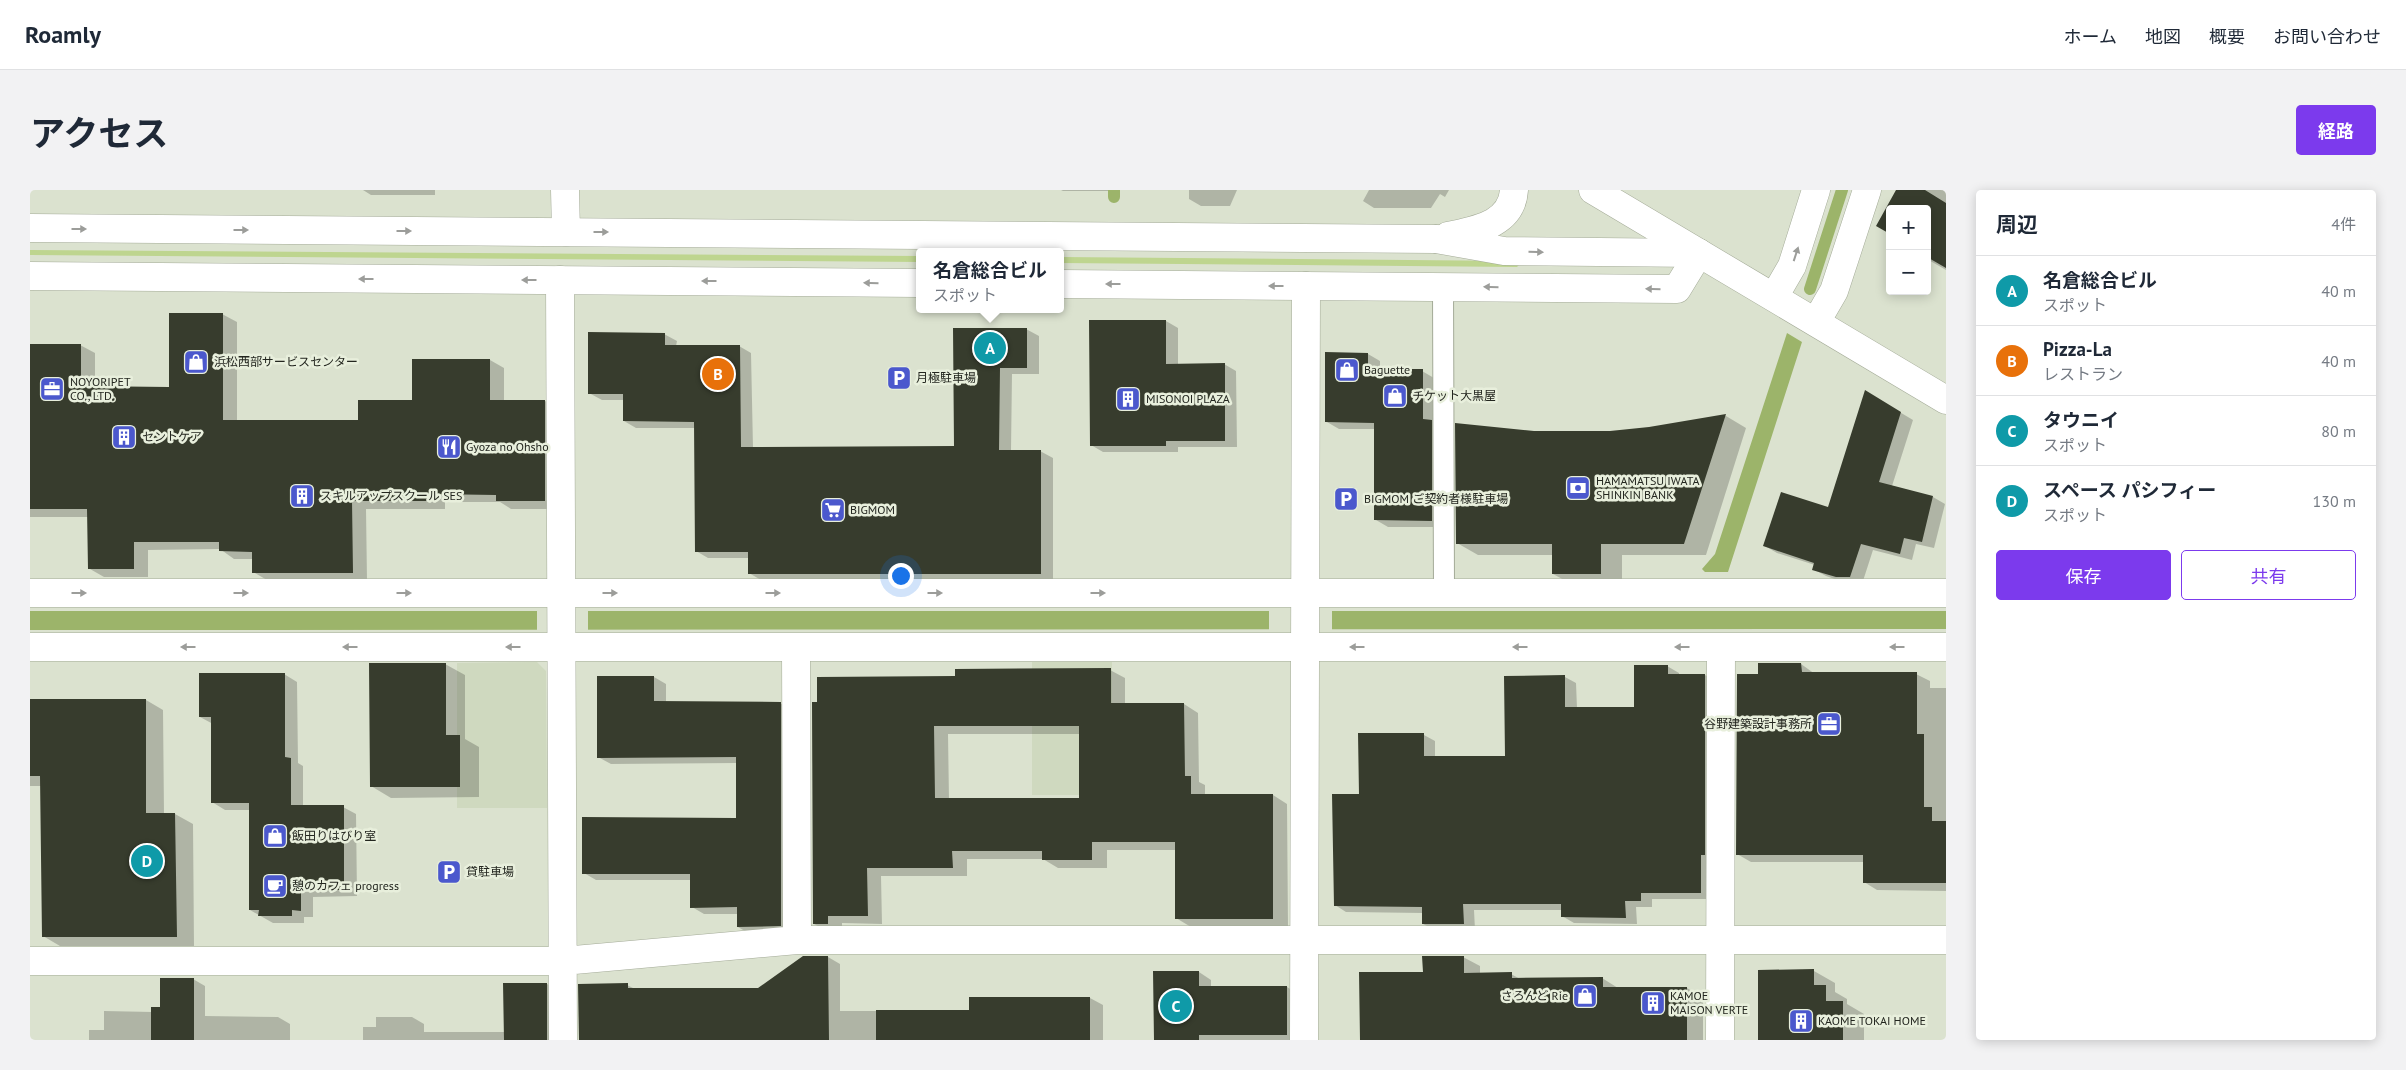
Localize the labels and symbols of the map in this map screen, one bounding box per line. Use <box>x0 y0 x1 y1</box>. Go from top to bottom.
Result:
one-way arrow <box>71 225 87 233</box>
one-way arrow <box>233 226 249 234</box>
one-way arrow <box>396 227 412 235</box>
one-way arrow <box>593 228 609 236</box>
one-way arrow <box>1792 246 1800 261</box>
one-way arrow <box>1529 248 1545 256</box>
one-way arrow <box>358 275 374 283</box>
one-way arrow <box>521 276 537 284</box>
one-way arrow <box>701 277 717 285</box>
one-way arrow <box>863 279 879 287</box>
one-way arrow <box>1105 280 1121 288</box>
one-way arrow <box>1268 282 1284 290</box>
one-way arrow <box>1483 283 1499 291</box>
one-way arrow <box>1645 285 1661 293</box>
pin: A <box>974 329 1006 367</box>
shop icon: 浜松西部サービスセンター <box>183 349 209 375</box>
place label: 浜松西部サービスセンター <box>214 354 358 369</box>
pin: B <box>702 355 734 393</box>
shop icon: Baguette <box>1334 357 1360 383</box>
place label: Baguette <box>1364 362 1410 377</box>
parking icon: 月極駐車場 <box>886 365 912 391</box>
place label: 月極駐車場 <box>916 370 976 385</box>
place label: NOYORIPET CO., LTD. <box>70 374 131 403</box>
office icon: NOYORIPET CO., LTD. <box>39 376 65 402</box>
shop icon: チケット大黒屋 <box>1382 383 1408 409</box>
building icon: MISONOI PLAZA <box>1115 386 1141 412</box>
place label: チケット大黒屋 <box>1412 388 1496 403</box>
place label: MISONOI PLAZA <box>1146 391 1230 406</box>
building icon: セントケア <box>111 424 137 450</box>
place label: セントケア <box>142 429 202 444</box>
restaurant icon: Gyoza no Ohsho <box>436 434 462 460</box>
place label: Gyoza no Ohsho <box>466 439 549 454</box>
place label: HAMAMATSU IWATA SHINKIN BANK <box>1596 473 1700 502</box>
bank icon: HAMAMATSU IWATA SHINKIN BANK <box>1565 475 1591 501</box>
building icon: スキルアップスクール SES <box>289 483 315 509</box>
parking icon: BIGMOM ご契約者様駐車場 <box>1333 486 1359 512</box>
place label: スキルアップスクール SES <box>320 488 462 503</box>
place label: BIGMOM ご契約者様駐車場 <box>1364 491 1508 506</box>
supermarket icon: BIGMOM <box>820 497 846 523</box>
place label: BIGMOM <box>850 502 895 517</box>
your location <box>888 563 914 589</box>
one-way arrow <box>71 589 87 597</box>
one-way arrow <box>233 589 249 597</box>
one-way arrow <box>396 589 412 597</box>
one-way arrow <box>602 589 618 597</box>
one-way arrow <box>765 589 781 597</box>
one-way arrow <box>927 589 943 597</box>
one-way arrow <box>1090 589 1106 597</box>
one-way arrow <box>179 643 195 651</box>
one-way arrow <box>342 643 358 651</box>
one-way arrow <box>504 643 520 651</box>
one-way arrow <box>1349 643 1365 651</box>
one-way arrow <box>1512 643 1528 651</box>
one-way arrow <box>1674 643 1690 651</box>
one-way arrow <box>1889 643 1905 651</box>
office icon: 谷野建築設計事務所 <box>1816 711 1842 737</box>
place label: 谷野建築設計事務所 <box>1704 716 1812 731</box>
shop icon: 飯田りはびり室 <box>262 823 288 849</box>
place label: 飯田りはびり室 <box>292 828 376 843</box>
pin: D <box>131 842 163 880</box>
parking icon: 貸駐車場 <box>436 859 462 885</box>
place label: 貸駐車場 <box>466 864 514 879</box>
cafe icon: 憩のカフェ progress <box>262 873 288 899</box>
place label: 憩のカフェ progress <box>292 878 399 893</box>
shop icon: さろんど Rie <box>1572 983 1598 1009</box>
pin: C <box>1160 987 1192 1025</box>
place label: さろんど Rie <box>1501 988 1568 1003</box>
place label: KAMOE MAISON VERTE <box>1670 988 1748 1017</box>
building icon: KAMOE MAISON VERTE <box>1640 990 1666 1016</box>
building icon: KAOME TOKAI HOME <box>1788 1008 1814 1034</box>
place label: KAOME TOKAI HOME <box>1818 1013 1926 1028</box>

